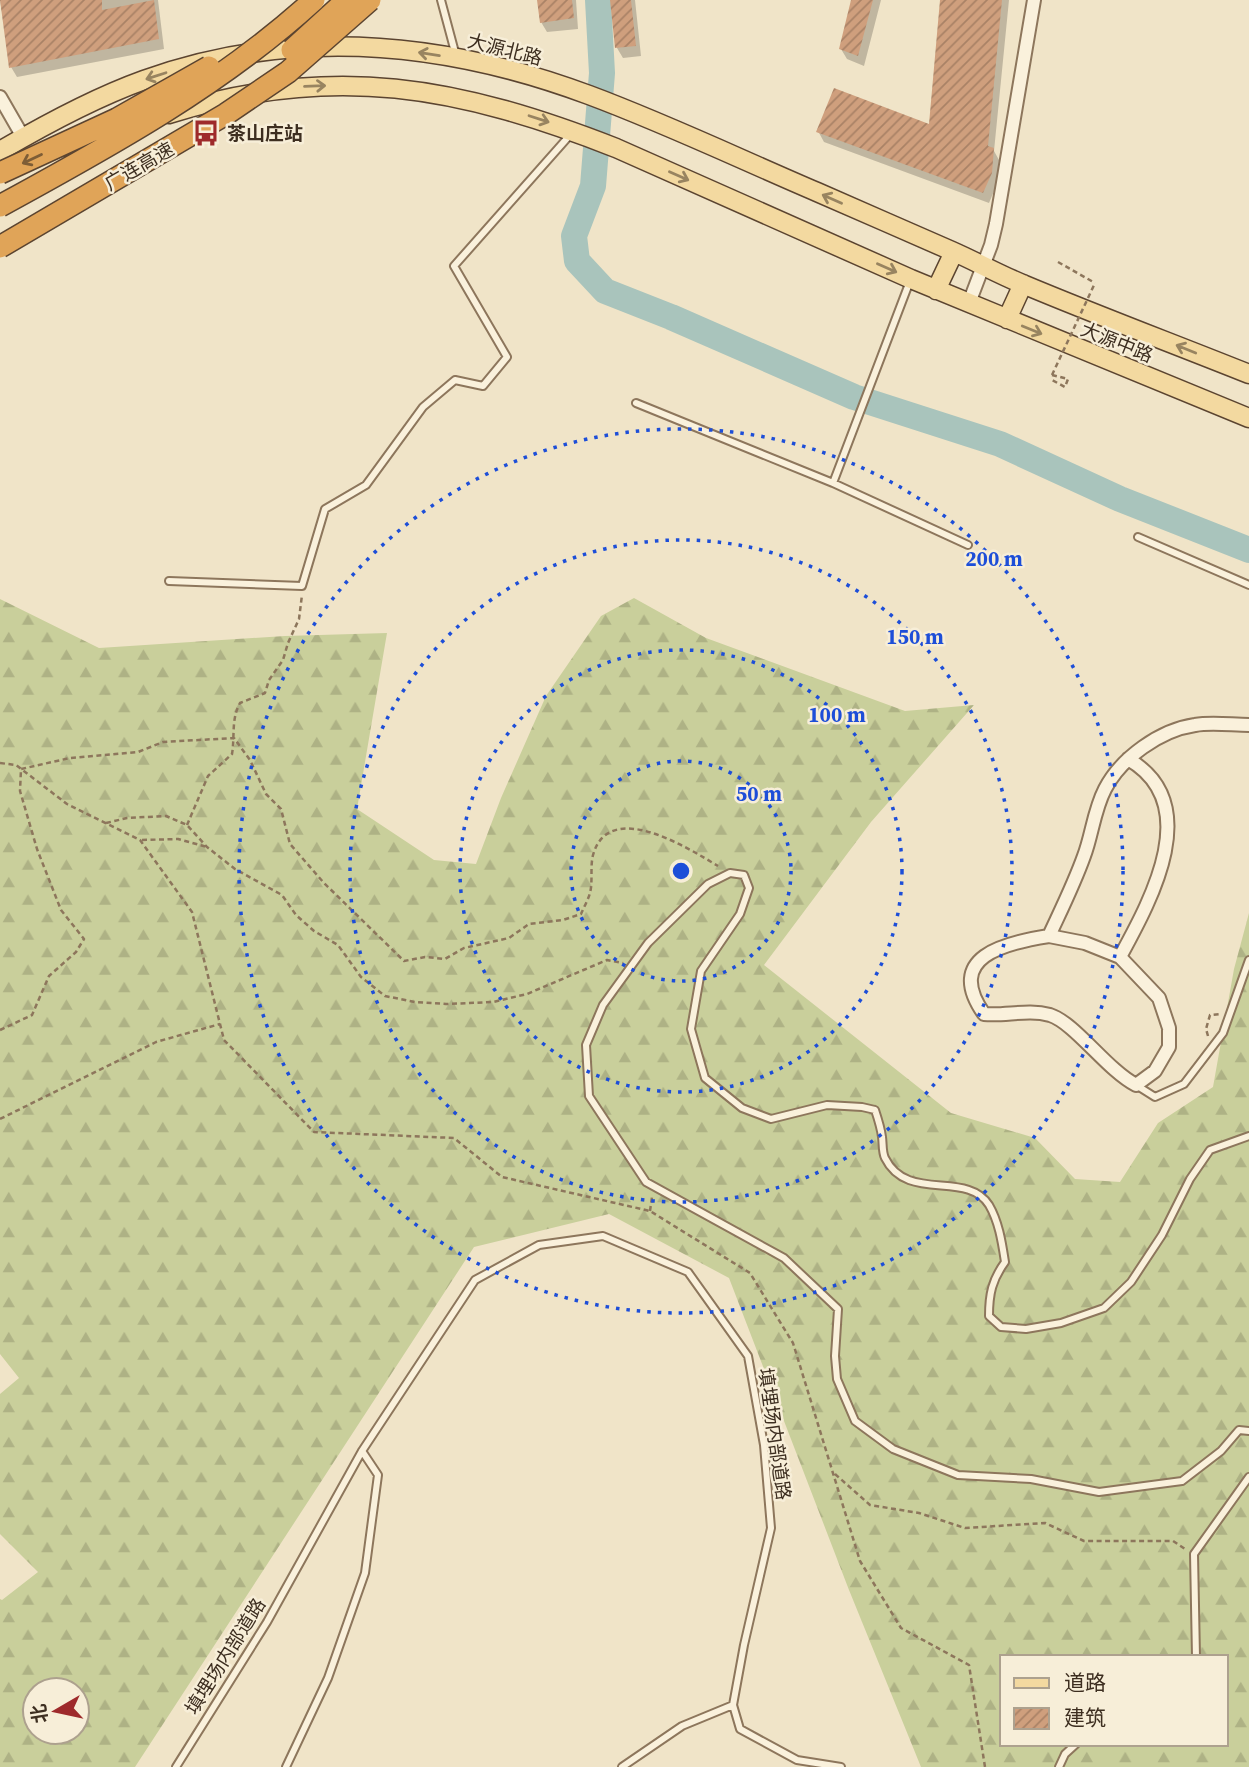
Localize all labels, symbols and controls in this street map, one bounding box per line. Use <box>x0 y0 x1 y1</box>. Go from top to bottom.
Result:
street label: 大源北路 <box>465 27 545 71</box>
one-way arrow <box>418 47 441 60</box>
one-way arrow <box>146 71 168 84</box>
one-way arrow <box>303 79 326 92</box>
one-way arrow <box>527 114 549 126</box>
bus stop icon: 茶山庄站 <box>191 118 221 148</box>
place label: 茶山庄站 <box>227 120 303 146</box>
street label: 广连高速 <box>100 136 178 196</box>
one-way arrow <box>22 152 43 166</box>
one-way arrow <box>668 170 689 183</box>
one-way arrow <box>821 192 843 205</box>
one-way arrow <box>875 262 897 275</box>
street label: 大源中路 <box>1077 316 1157 368</box>
one-way arrow <box>1020 324 1042 337</box>
one-way arrow <box>1175 341 1197 354</box>
text: 200 m <box>965 544 1023 573</box>
text: 150 m <box>886 622 944 651</box>
text: 100 m <box>808 700 866 729</box>
text: 50 m <box>736 779 782 808</box>
centre of rings <box>669 859 693 883</box>
street label: 填埋场内部道路 <box>753 1366 797 1502</box>
street label: 填埋场内部道路 <box>179 1593 271 1719</box>
legend <box>1000 1655 1228 1746</box>
text: 道路 <box>1064 1668 1106 1697</box>
north arrow <box>21 1676 91 1746</box>
text: 北 <box>25 1702 54 1725</box>
text: 建筑 <box>1064 1703 1106 1732</box>

